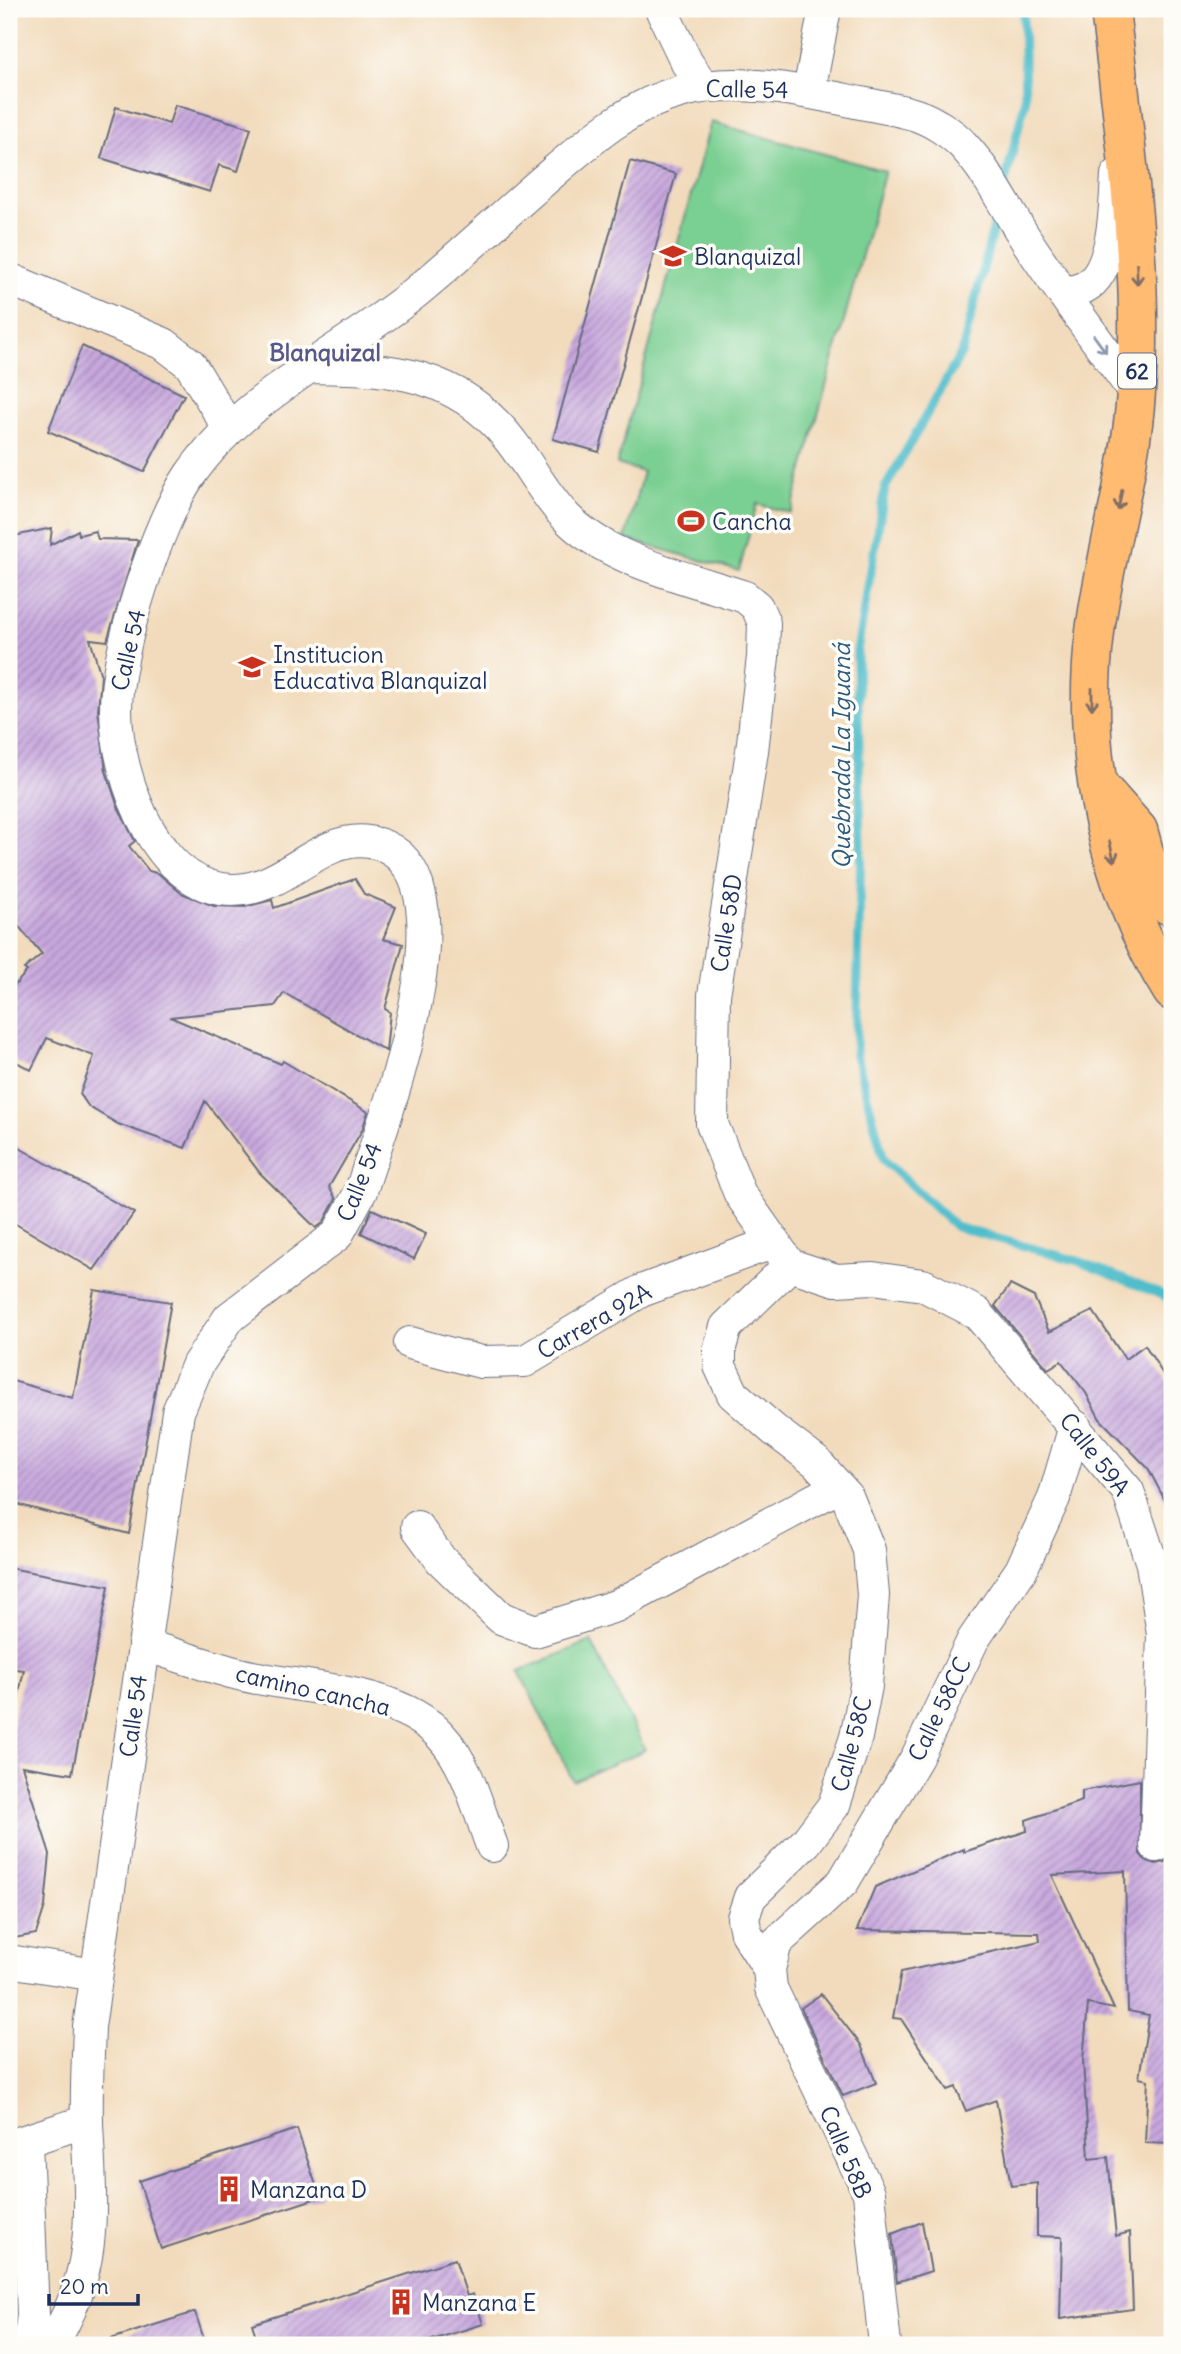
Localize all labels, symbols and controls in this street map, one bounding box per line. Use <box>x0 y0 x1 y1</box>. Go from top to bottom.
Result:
street label: Calle 54 <box>705 74 789 104</box>
school or university icon: Blanquizal <box>658 241 688 271</box>
place label: Blanquizal <box>694 242 801 271</box>
one-way arrow <box>1131 262 1144 285</box>
one-way arrow <box>1093 334 1107 353</box>
district label: Blanquizal <box>269 337 381 367</box>
road number: 62 <box>1118 354 1156 388</box>
one-way arrow <box>1113 488 1127 511</box>
sports icon: Cancha <box>676 506 706 536</box>
place label: Cancha <box>712 507 792 536</box>
street label: Calle 54 <box>105 606 151 694</box>
place label: Institucion Educativa Blanquizal <box>273 640 487 695</box>
water label: Quebrada La Iguaná <box>826 642 856 869</box>
school or university icon: Institucion Educativa Blanquizal <box>237 652 267 682</box>
one-way arrow <box>1085 687 1099 710</box>
one-way arrow <box>1107 840 1120 862</box>
street label: Calle 58D <box>704 872 748 974</box>
street label: Calle 54 <box>330 1138 388 1226</box>
street label: Carrera 92A <box>532 1277 656 1365</box>
street label: Calle 59A <box>1054 1407 1136 1501</box>
street label: Calle 58CC <box>901 1652 977 1766</box>
street label: camino cancha <box>233 1658 393 1722</box>
street label: Calle 54 <box>113 1673 153 1759</box>
street label: Calle 58C <box>824 1693 878 1795</box>
street label: Calle 58B <box>814 2101 878 2203</box>
building icon: Manzana D <box>214 2174 244 2204</box>
place label: Manzana D <box>250 2175 367 2204</box>
scale bar <box>49 2263 138 2307</box>
text: 20 m <box>60 2273 109 2300</box>
building icon: Manzana E <box>386 2287 416 2317</box>
place label: Manzana E <box>422 2288 536 2317</box>

